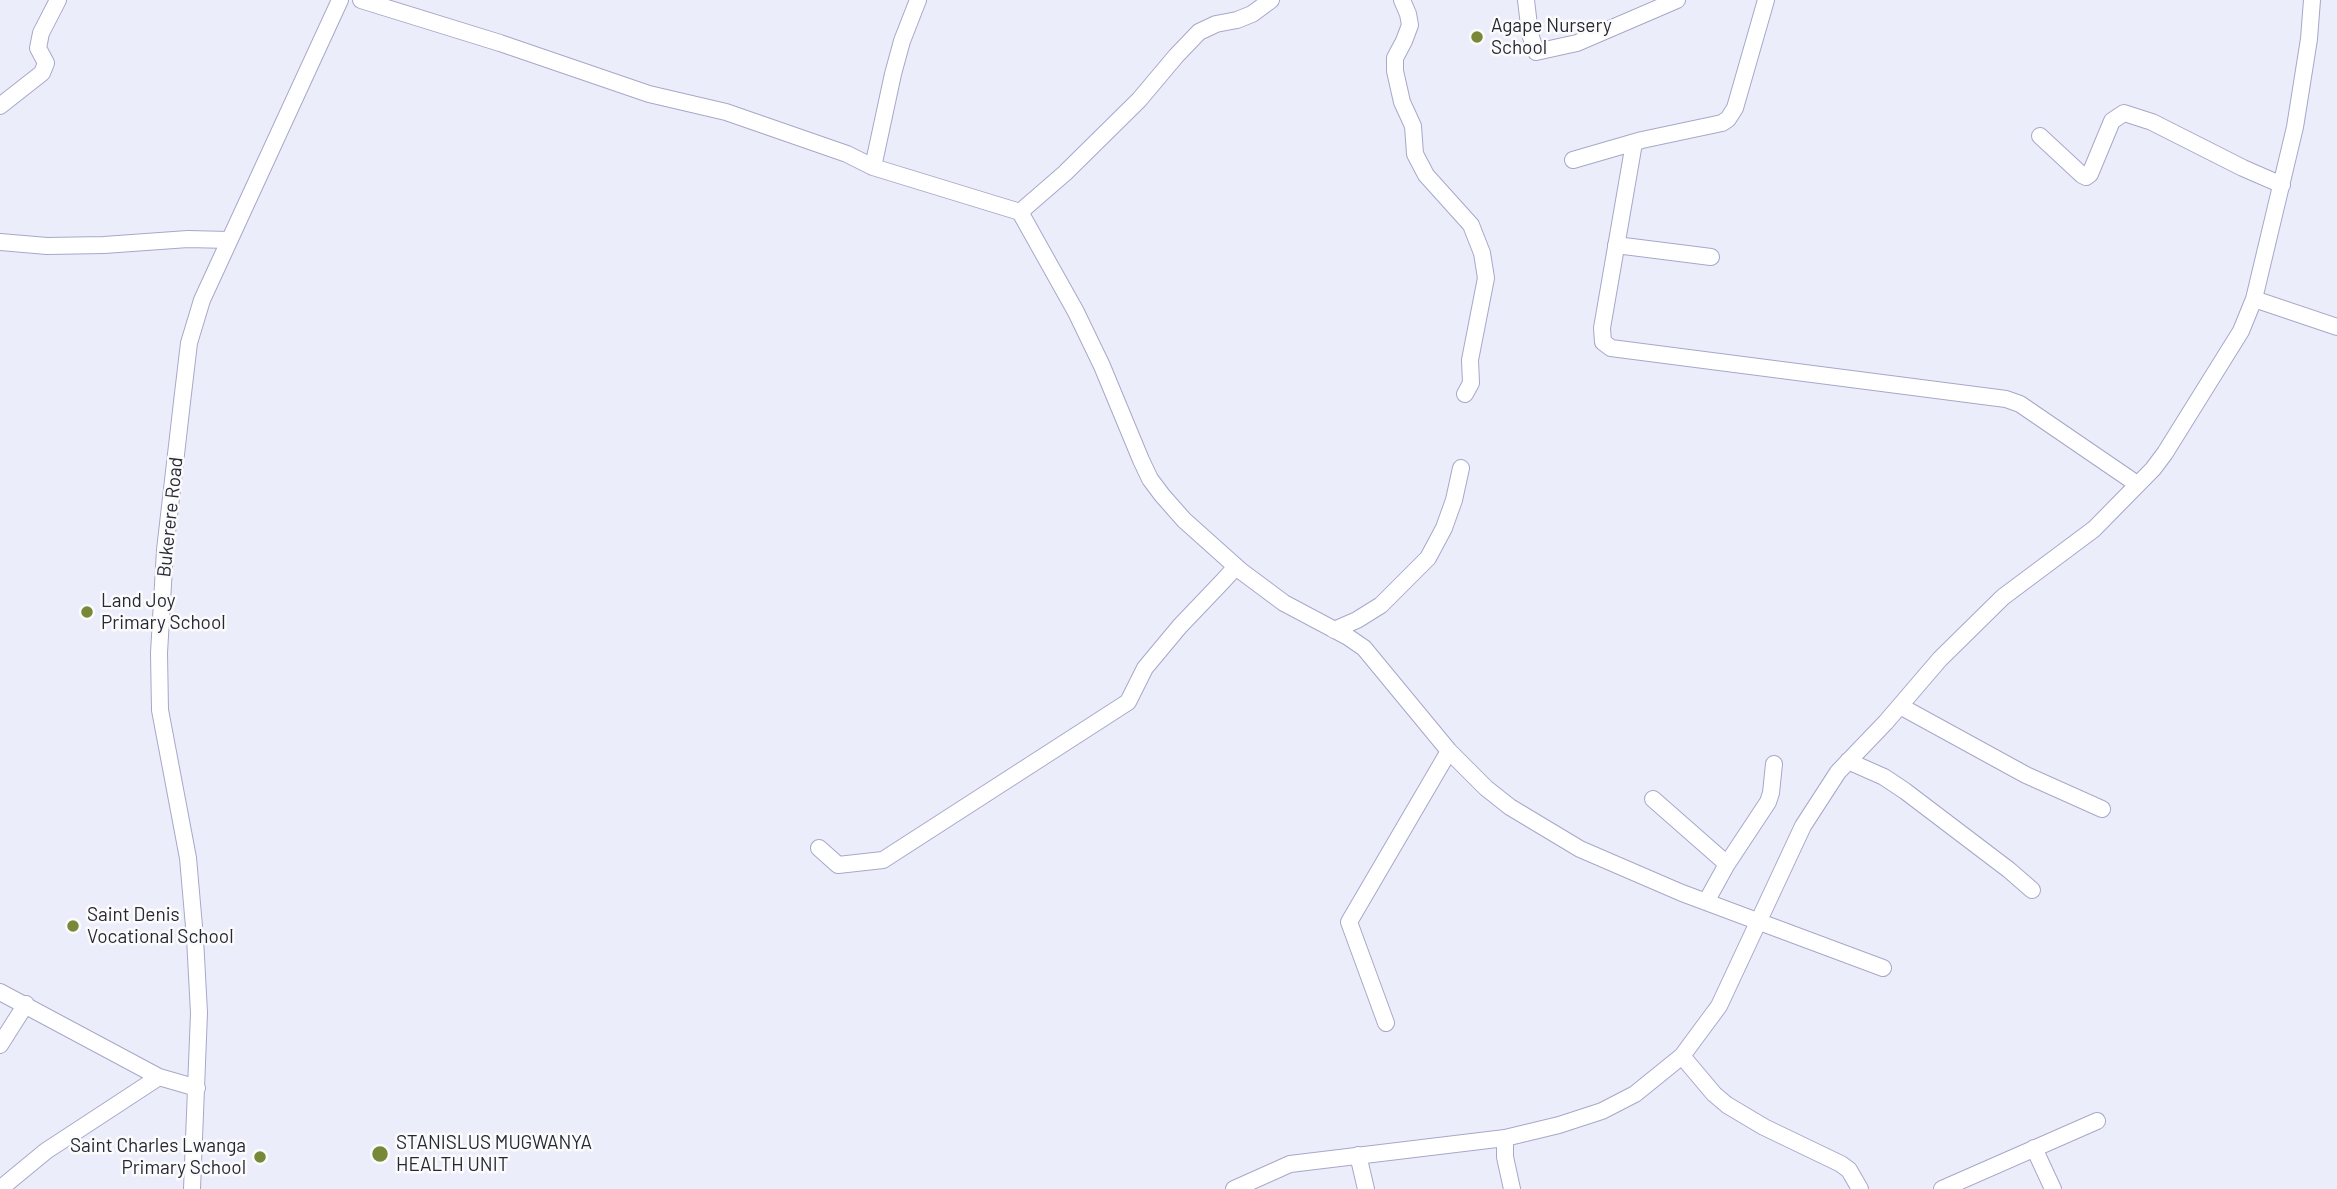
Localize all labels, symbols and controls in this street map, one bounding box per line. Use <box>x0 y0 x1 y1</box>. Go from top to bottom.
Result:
place label: Agape Nursery School <box>1491 15 1612 59</box>
marker: Agape Nursery School <box>1469 29 1485 45</box>
street label: Bukerere Road <box>152 456 188 578</box>
place label: Land Joy Primary School <box>101 590 226 634</box>
marker: Land Joy Primary School <box>79 604 95 620</box>
place label: Saint Denis Vocational School <box>87 904 234 948</box>
marker: Saint Denis Vocational School <box>65 918 81 934</box>
place label: STANISLUS MUGWANYA HEALTH UNIT <box>396 1132 592 1176</box>
place label: Saint Charles Lwanga Primary School <box>70 1135 246 1179</box>
marker: STANISLUS MUGWANYA HEALTH UNIT <box>370 1144 390 1164</box>
marker: Saint Charles Lwanga Primary School <box>252 1149 268 1165</box>

